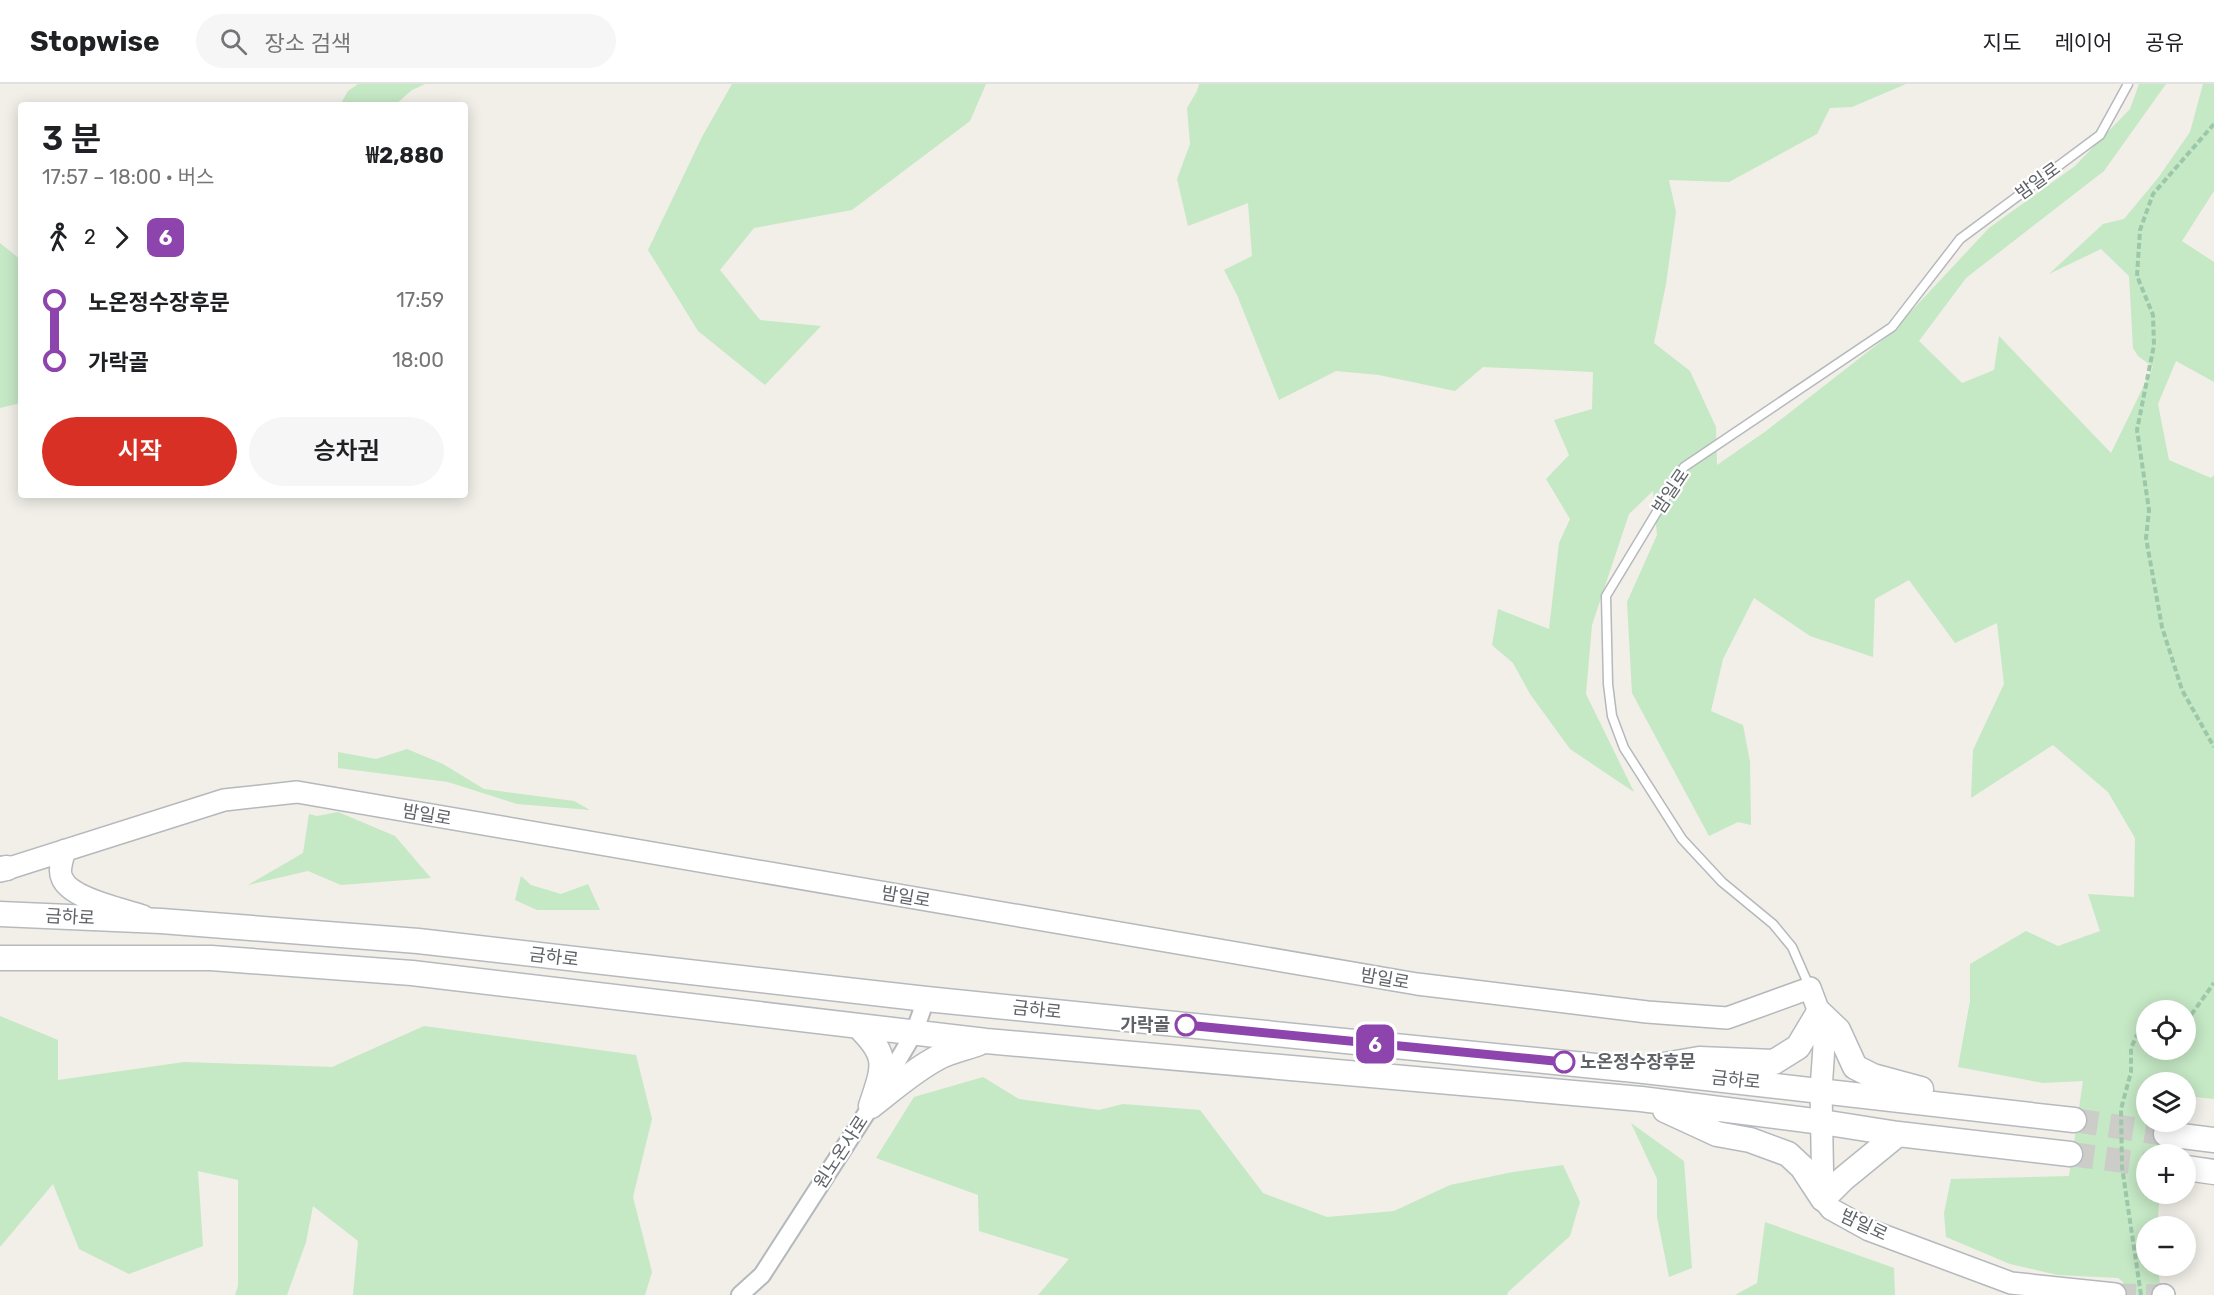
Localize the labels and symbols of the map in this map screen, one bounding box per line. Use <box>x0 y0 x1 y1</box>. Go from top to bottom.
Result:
street label: 밤일로 <box>2011 157 2065 205</box>
street label: 밤일로 <box>1648 464 1694 518</box>
street label: 밤일로 <box>401 800 453 830</box>
street label: 밤일로 <box>880 882 932 912</box>
street label: 금하로 <box>45 905 95 929</box>
street label: 금하로 <box>528 943 580 971</box>
street label: 밤일로 <box>1359 964 1411 994</box>
street label: 금하로 <box>1011 996 1063 1024</box>
place label: 가락골 <box>1120 1014 1170 1036</box>
marker: 가락골 <box>1175 1014 1197 1036</box>
line badge: 6 <box>1356 1024 1394 1064</box>
marker: 노온정수장후문 <box>1553 1051 1575 1073</box>
place label: 노온정수장후문 <box>1580 1051 1696 1073</box>
street label: 금하로 <box>1710 1066 1762 1094</box>
street label: 원노온사로 <box>809 1111 873 1193</box>
street label: 밤일로 <box>1837 1205 1891 1245</box>

